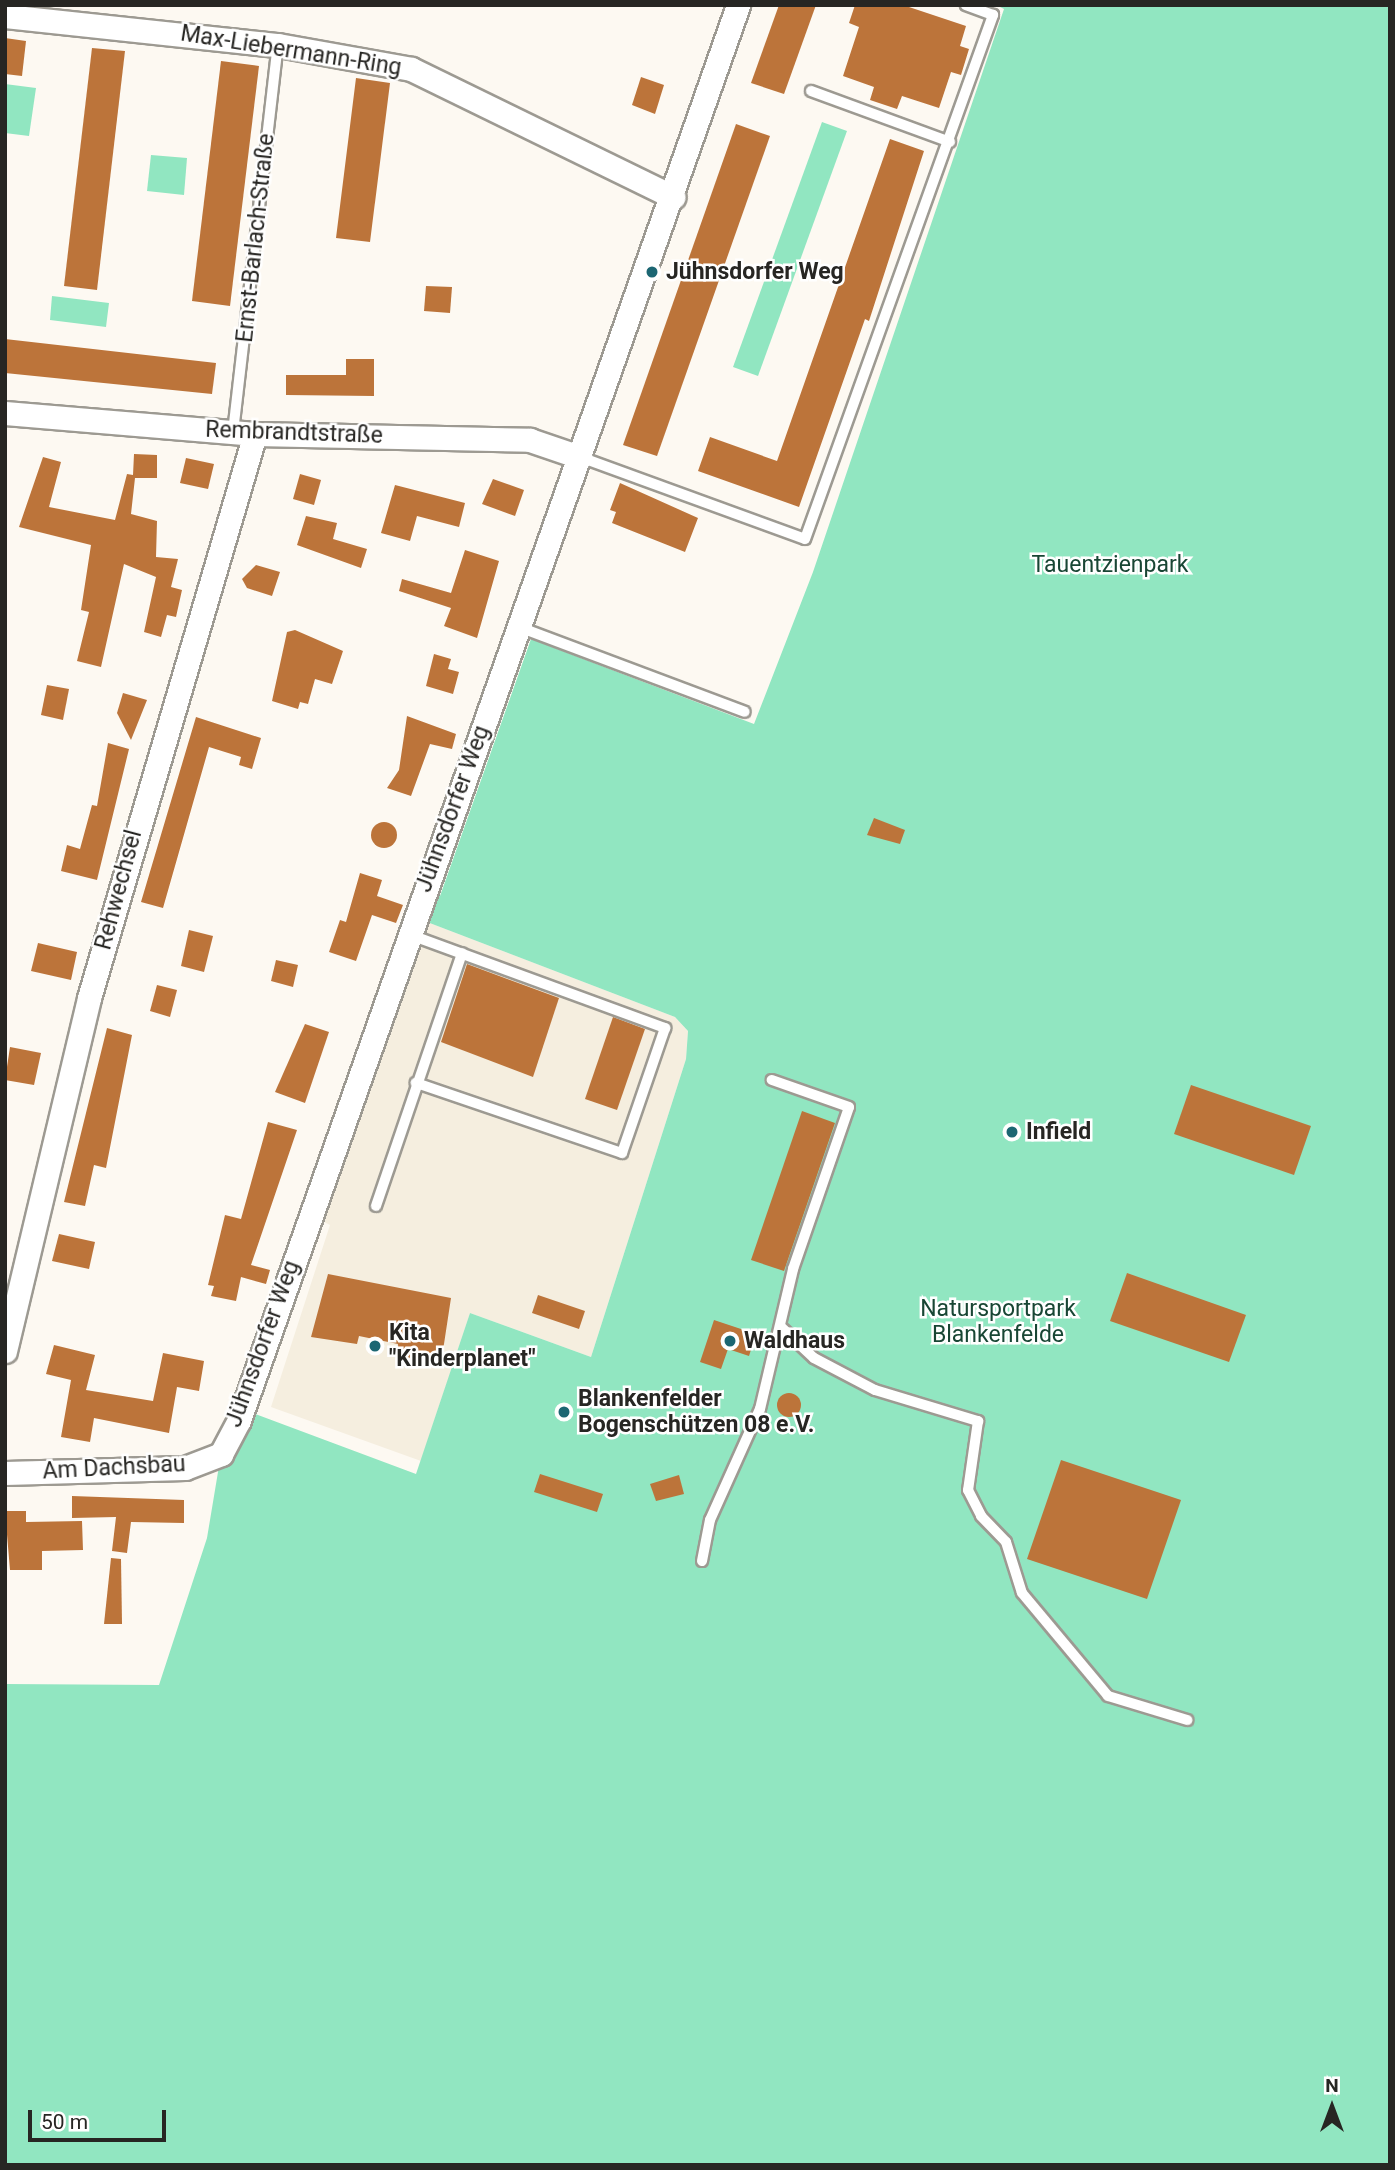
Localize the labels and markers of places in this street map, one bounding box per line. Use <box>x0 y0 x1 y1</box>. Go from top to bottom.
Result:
place label: Jühnsdorfer Weg <box>666 258 844 286</box>
marker: Jühnsdorfer Weg <box>644 264 660 280</box>
place label: Infield <box>1026 1118 1091 1146</box>
marker: Infield <box>1004 1124 1020 1140</box>
place label: Kita "Kinderplanet" <box>389 1319 535 1373</box>
place label: Waldhaus <box>744 1327 845 1355</box>
marker: Waldhaus <box>722 1333 738 1349</box>
marker: Kita "Kinderplanet" <box>367 1338 383 1354</box>
place label: Blankenfelder Bogenschützen 08 e.V. <box>578 1385 814 1439</box>
marker: Blankenfelder Bogenschützen 08 e.V. <box>556 1404 572 1420</box>

